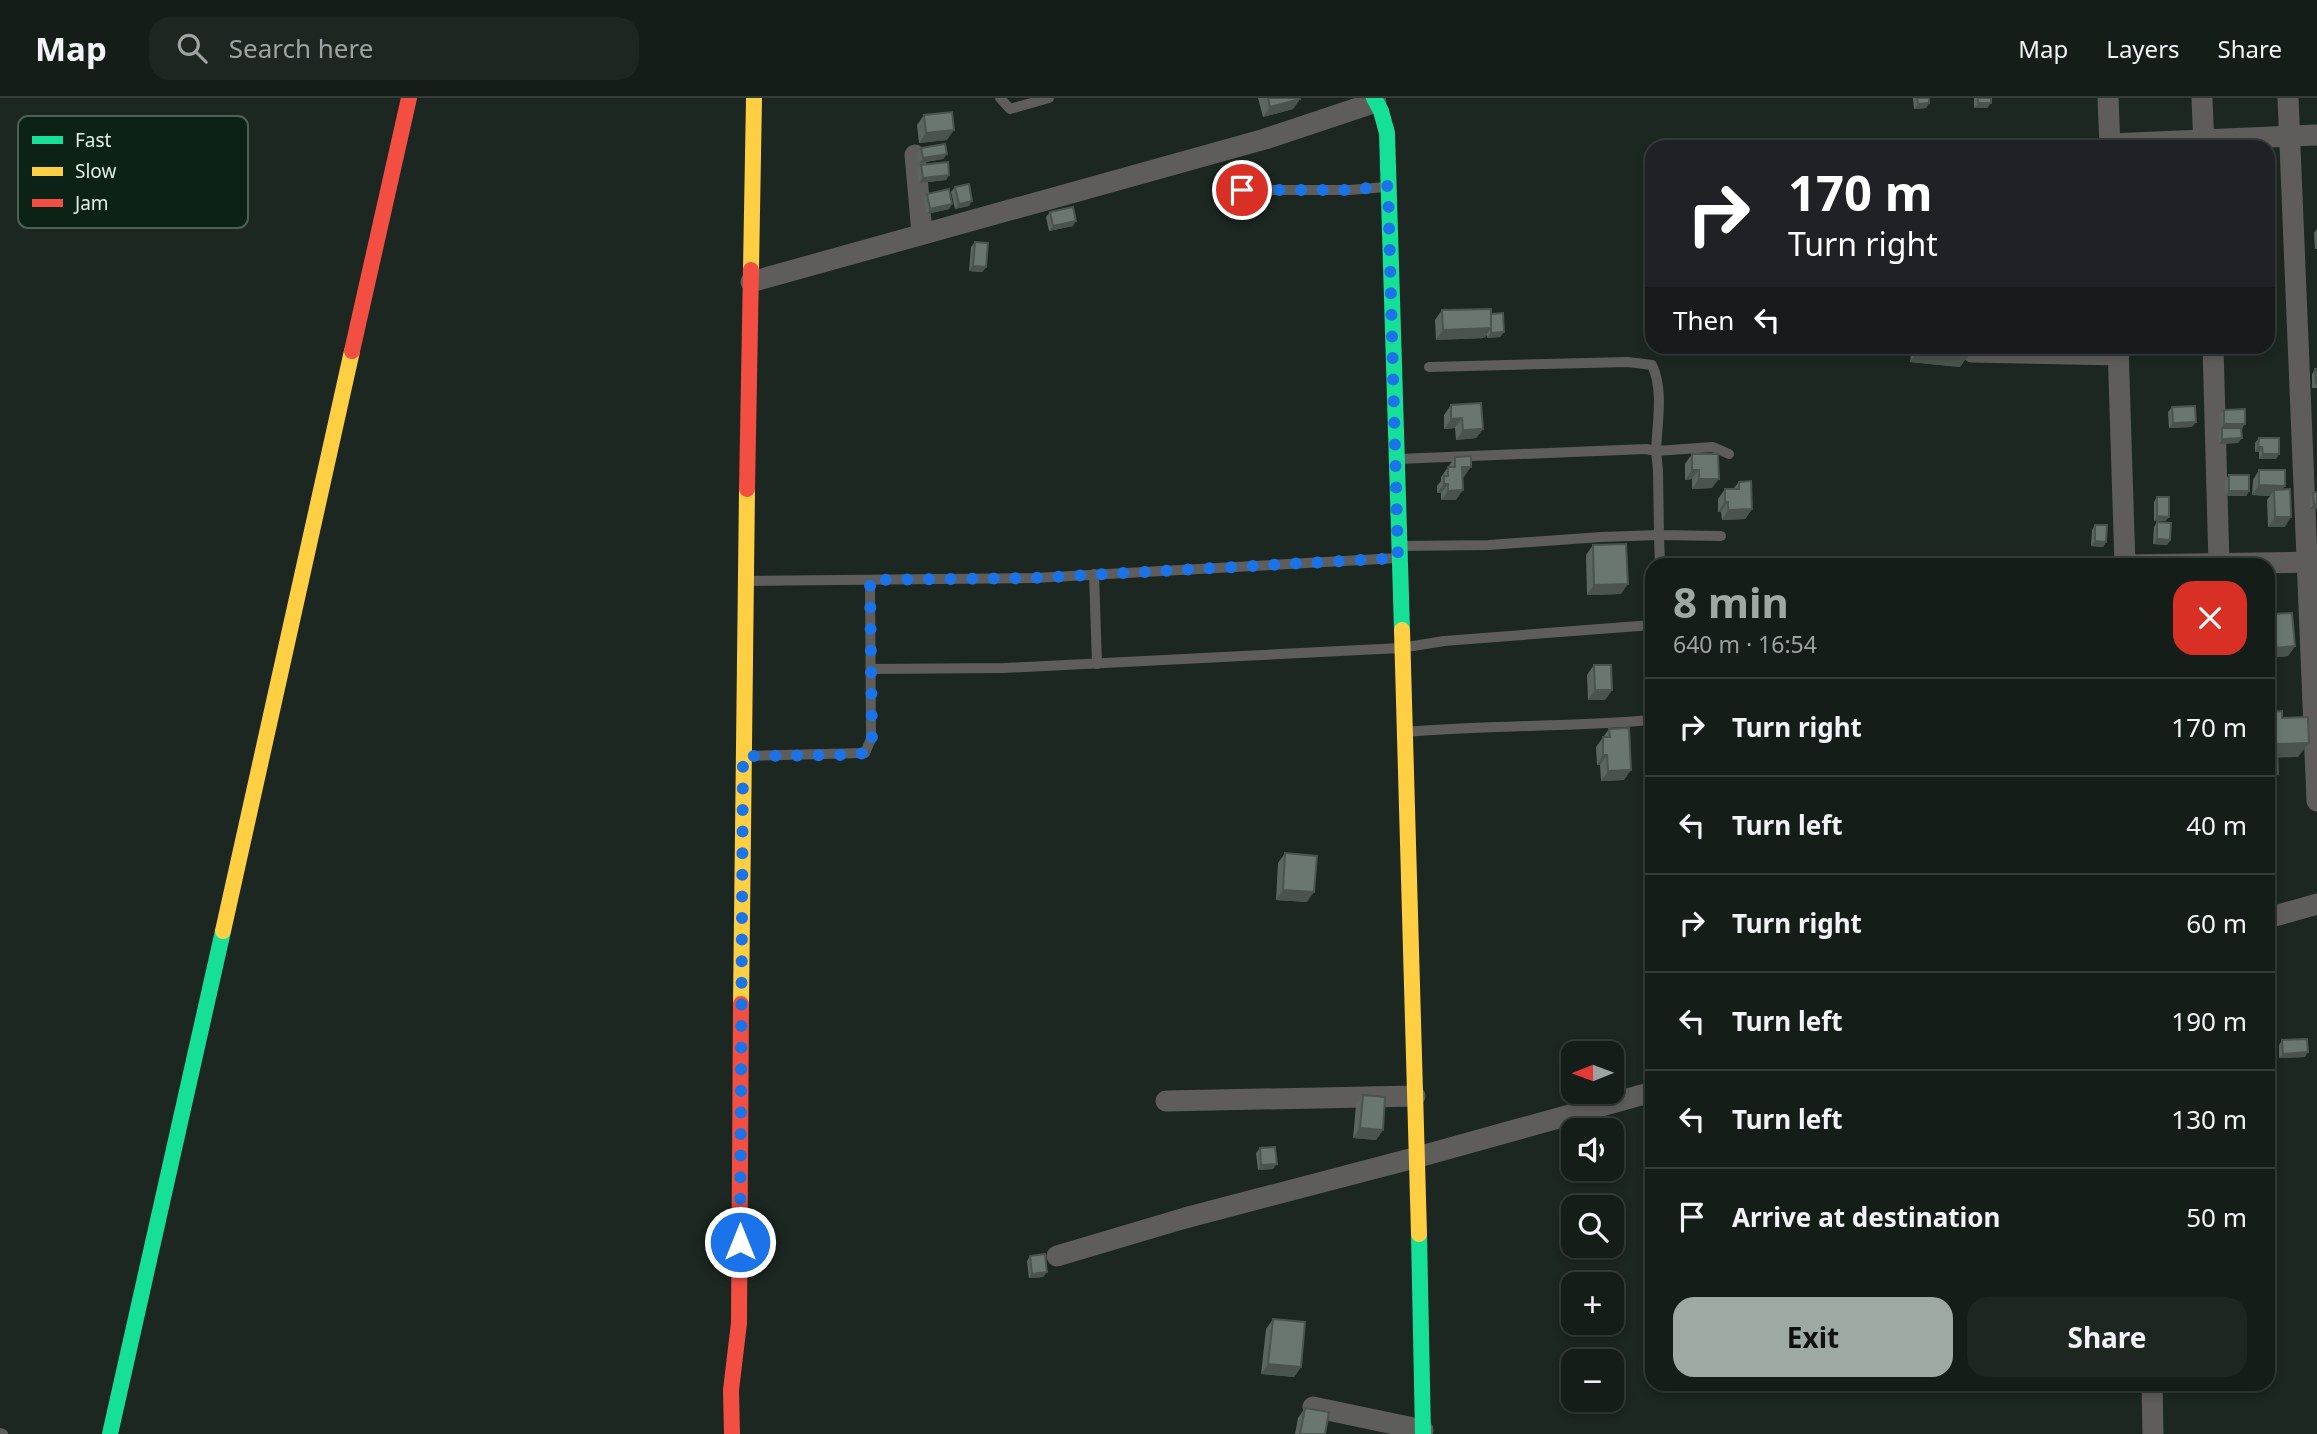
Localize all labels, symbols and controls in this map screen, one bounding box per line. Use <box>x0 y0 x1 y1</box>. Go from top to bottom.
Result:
search box <box>149 17 639 80</box>
text: Map <box>35 26 107 71</box>
icon: search <box>173 29 211 67</box>
text: Search here <box>229 30 373 66</box>
text: Map <box>2018 32 2068 65</box>
text: Layers <box>2106 32 2180 65</box>
text: Share <box>2218 32 2282 65</box>
legend <box>18 116 248 228</box>
text: Fast <box>75 127 112 153</box>
text: Slow <box>75 158 116 184</box>
text: 170 m <box>1788 159 1933 225</box>
pin <box>1212 160 1272 220</box>
icon: right <box>1673 168 1764 259</box>
icon: arrive <box>1223 171 1261 209</box>
text: Jam <box>73 190 109 216</box>
text: Turn right <box>1788 222 1938 265</box>
icon: left <box>1748 301 1786 339</box>
text: Then <box>1673 302 1734 338</box>
text: 8 min <box>1673 573 1789 630</box>
button: close <box>2173 581 2247 655</box>
text: 640 m · 16:54 <box>1673 628 1817 660</box>
icon: right <box>1673 708 1711 746</box>
text: Turn right <box>1732 709 1862 745</box>
text: 170 m <box>2171 709 2247 745</box>
icon: left <box>1673 806 1711 844</box>
text: Turn left <box>1732 807 1843 843</box>
text: 40 m <box>2186 807 2247 843</box>
icon: right <box>1673 904 1711 942</box>
text: Turn right <box>1732 905 1862 941</box>
text: 60 m <box>2186 905 2247 941</box>
icon: left <box>1673 1002 1711 1040</box>
text: Turn left <box>1732 1003 1843 1039</box>
text: 190 m <box>2171 1003 2247 1039</box>
north arrow <box>1561 1041 1624 1104</box>
map controls <box>1561 1041 1624 1412</box>
icon: left <box>1673 1100 1711 1138</box>
text: Turn left <box>1732 1101 1843 1137</box>
text: 130 m <box>2171 1101 2247 1137</box>
button: sound <box>1561 1118 1624 1181</box>
button: search <box>1561 1195 1624 1258</box>
icon: arrive <box>1673 1198 1711 1236</box>
text: Arrive at destination <box>1732 1199 2001 1235</box>
text: 50 m <box>2186 1199 2247 1235</box>
position arrow <box>703 1205 777 1279</box>
button: + <box>1561 1272 1624 1335</box>
button: Exit <box>1673 1297 1953 1377</box>
button: Share <box>1967 1297 2247 1377</box>
button: − <box>1561 1349 1624 1412</box>

